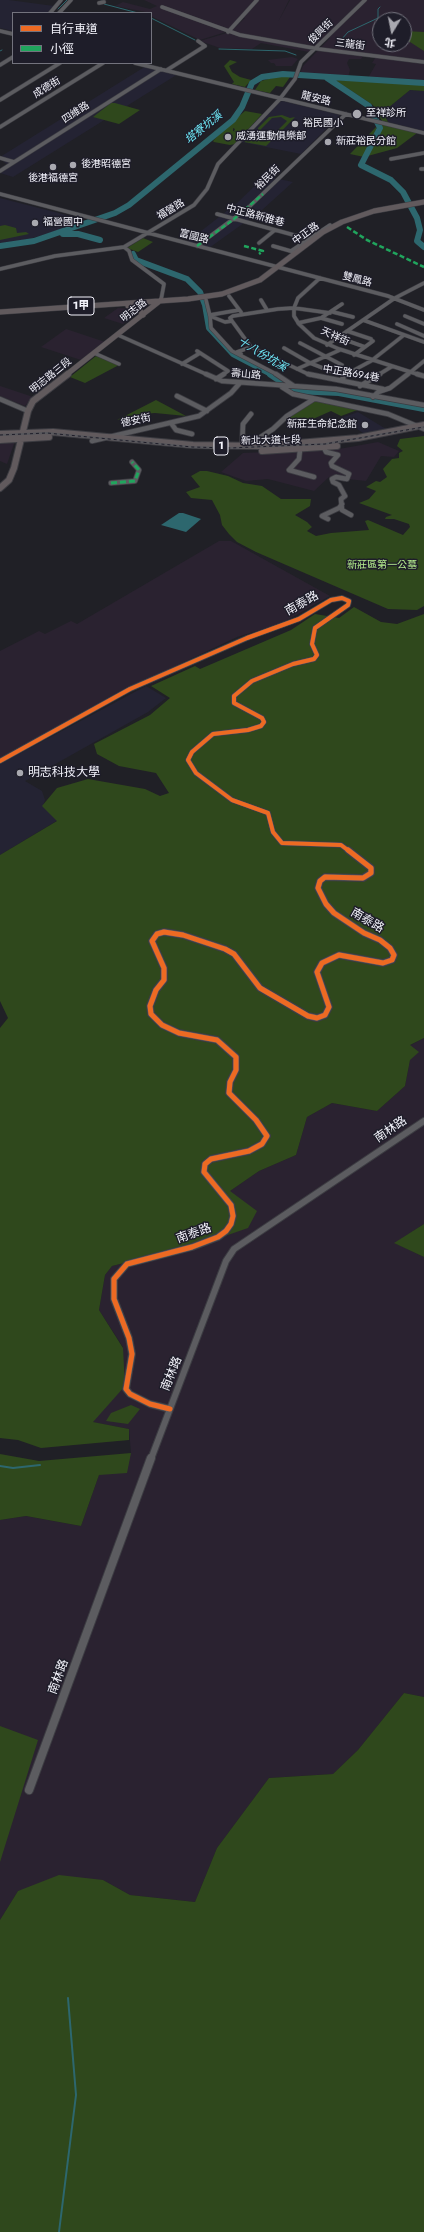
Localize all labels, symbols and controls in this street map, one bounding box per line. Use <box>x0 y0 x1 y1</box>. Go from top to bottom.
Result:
legend <box>12 12 152 64</box>
north arrow <box>372 12 412 52</box>
street label: 俊興街 <box>306 17 336 47</box>
text: 自行車道 <box>50 20 98 38</box>
text: 北 <box>383 34 397 52</box>
street label: 三龍街 <box>334 37 366 53</box>
text: 小徑 <box>50 40 74 58</box>
street label: 成德街 <box>31 75 63 101</box>
street label: 龍安路 <box>300 90 332 108</box>
street label: 四維路 <box>60 100 92 126</box>
marker: 至祥診所 <box>351 108 363 120</box>
place label: 至祥診所 <box>366 108 406 120</box>
water label: 塔寮坑溪 <box>183 109 225 147</box>
place label: 裕民國小 <box>303 118 343 130</box>
marker: 裕民國小 <box>290 119 300 129</box>
place label: 威湧運動俱樂部 <box>236 131 306 143</box>
marker: 威湧運動俱樂部 <box>223 132 233 142</box>
place label: 新莊裕民分館 <box>336 136 396 148</box>
marker: 新莊裕民分館 <box>323 137 333 147</box>
place label: 後港昭德宮 <box>81 159 131 171</box>
marker: 後港昭德宮 <box>68 160 78 170</box>
marker: 後港福德宮 <box>48 162 58 172</box>
street label: 裕民街 <box>253 163 283 193</box>
place label: 後港福德宮 <box>28 173 78 185</box>
street label: 福營路 <box>155 197 187 223</box>
street label: 中正路新雅巷 <box>224 202 286 230</box>
place label: 福營國中 <box>43 217 83 229</box>
marker: 福營國中 <box>30 218 40 228</box>
street label: 中正路 <box>290 220 322 248</box>
street label: 富國路 <box>178 228 210 246</box>
street label: 雙鳳路 <box>341 270 373 290</box>
road number: 1甲 <box>68 297 94 315</box>
street label: 明志路 <box>119 297 149 325</box>
street label: 天祥街 <box>319 325 351 349</box>
water label: 十八份坑溪 <box>235 335 289 375</box>
street label: 明志路三段 <box>28 356 74 396</box>
street label: 中正路694巷 <box>322 363 380 385</box>
street label: 壽山路 <box>231 368 261 382</box>
street label: 德安街 <box>120 412 152 430</box>
place label: 新莊生命紀念館 <box>287 419 357 431</box>
marker: 新莊生命紀念館 <box>360 420 370 430</box>
street label: 新北大道七段 <box>241 434 301 448</box>
road number: 1 <box>214 437 228 455</box>
park label: 新莊區第一公墓 <box>347 560 417 572</box>
street label: 南泰路 <box>283 589 321 619</box>
place label: 明志科技大學 <box>28 766 100 780</box>
marker: 明志科技大學 <box>15 768 25 778</box>
street label: 南泰路 <box>348 906 386 936</box>
street label: 南林路 <box>372 1114 410 1146</box>
street label: 南泰路 <box>175 1221 213 1247</box>
street label: 南林路 <box>159 1355 185 1393</box>
street label: 南林路 <box>46 1658 72 1696</box>

